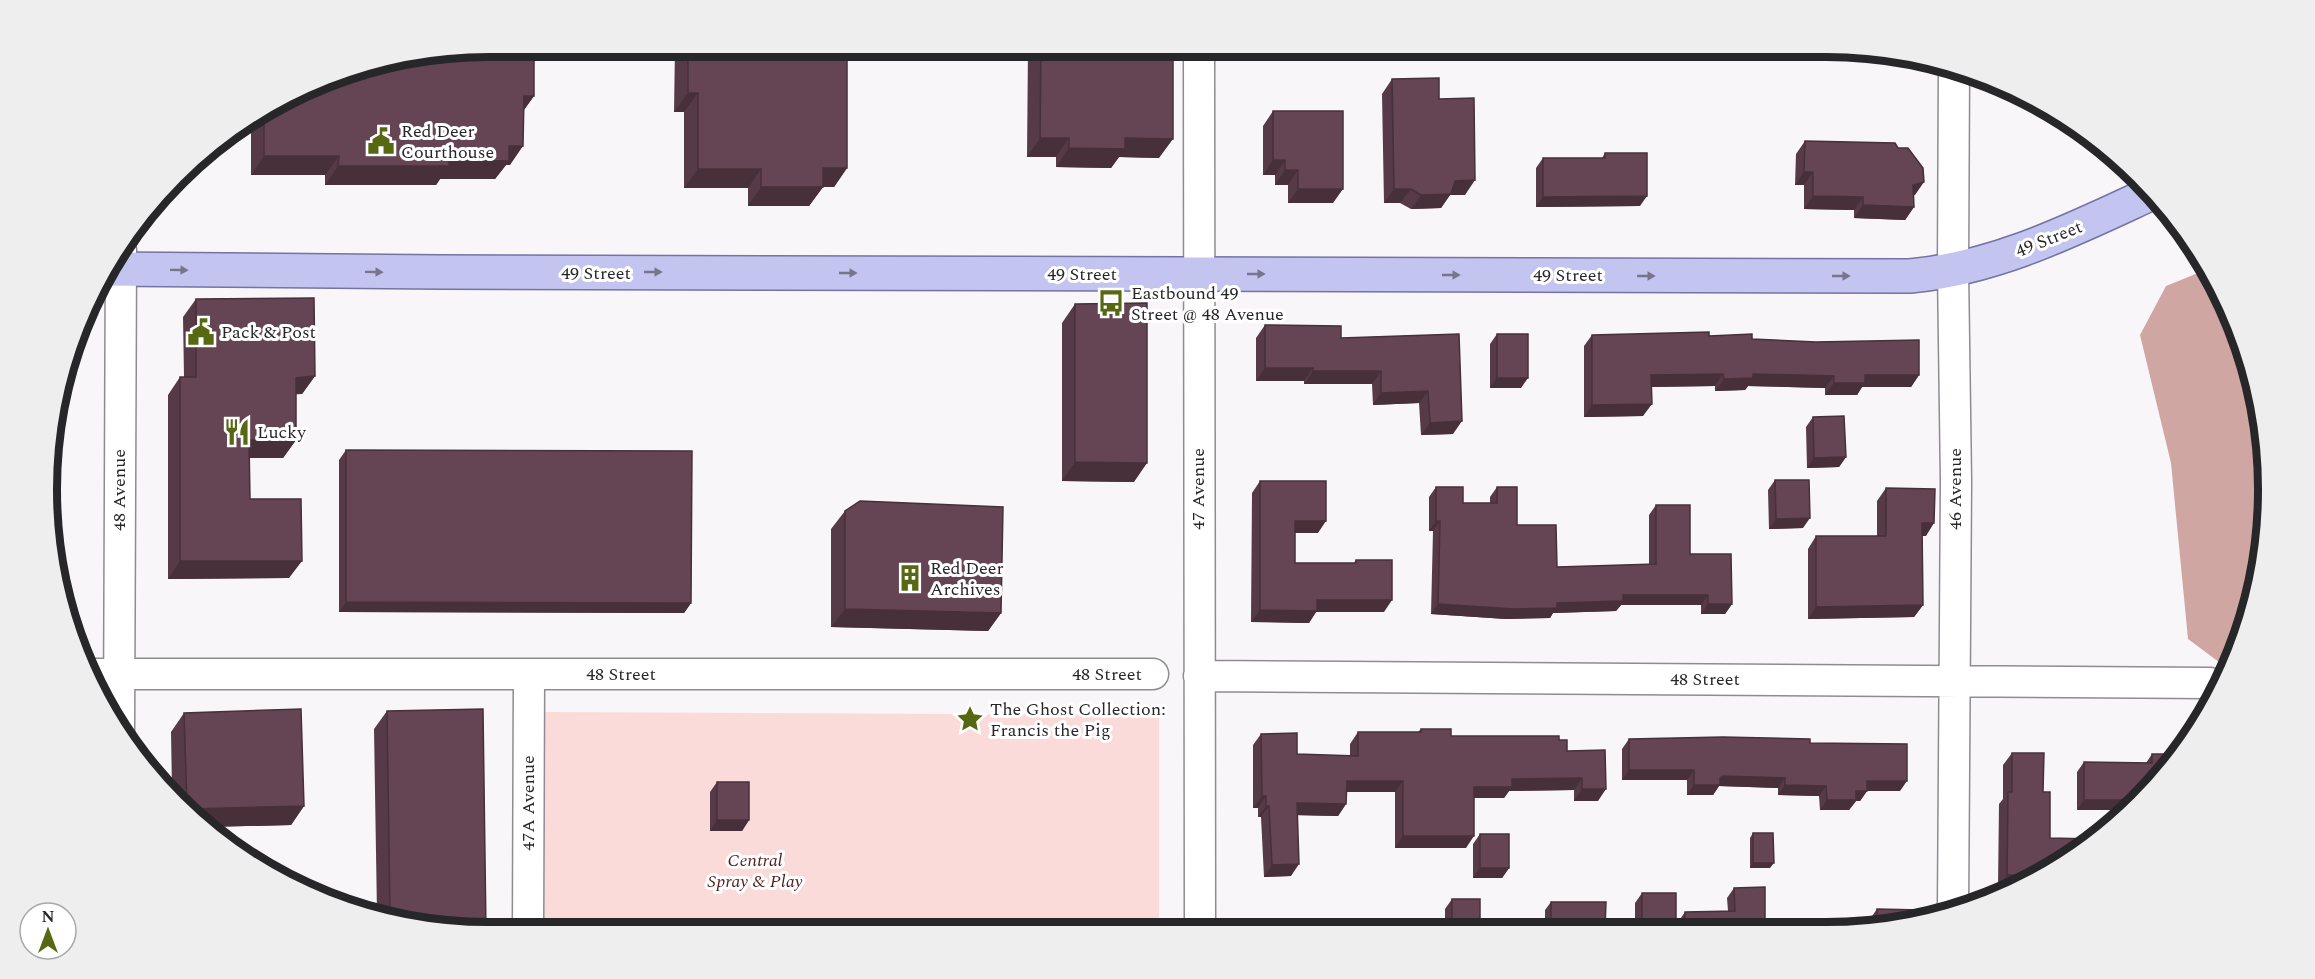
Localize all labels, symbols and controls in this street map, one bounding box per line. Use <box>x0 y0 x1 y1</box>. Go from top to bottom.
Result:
place label: Red Deer Courthouse <box>401 118 494 166</box>
public building icon: Red Deer Courthouse <box>366 126 396 156</box>
street label: 49 Street <box>2012 213 2086 265</box>
street label: 49 Street <box>561 260 631 287</box>
street label: 49 Street <box>1047 261 1117 288</box>
street label: 49 Street <box>1533 262 1603 289</box>
one-way arrow <box>170 265 189 275</box>
one-way arrow <box>365 267 384 277</box>
one-way arrow <box>644 267 663 277</box>
one-way arrow <box>839 268 858 278</box>
one-way arrow <box>1247 269 1266 279</box>
one-way arrow <box>1442 270 1461 280</box>
one-way arrow <box>1637 271 1656 281</box>
one-way arrow <box>1832 271 1851 281</box>
place label: Eastbound 49 Street @ 48 Avenue <box>1131 280 1284 328</box>
bus stop icon: Eastbound 49 Street @ 48 Avenue <box>1096 288 1126 318</box>
public building icon: Pack & Post <box>186 317 216 347</box>
place label: Pack & Post <box>221 319 316 346</box>
restaurant icon: Lucky <box>222 417 252 447</box>
place label: Lucky <box>257 419 307 446</box>
street label: 47 Avenue <box>1185 448 1212 530</box>
street label: 46 Avenue <box>1942 448 1969 530</box>
street label: 48 Avenue <box>106 449 133 531</box>
place label: Red Deer Archives <box>930 555 1004 603</box>
building icon: Red Deer Archives <box>895 563 925 593</box>
street label: 48 Street <box>586 661 656 688</box>
street label: 48 Street <box>1072 661 1142 688</box>
street label: 48 Street <box>1670 666 1740 693</box>
place label: The Ghost Collection: Francis the Pig <box>990 696 1166 744</box>
place icon: The Ghost Collection: Francis the Pig <box>955 704 985 734</box>
street label: 47A Avenue <box>515 755 542 851</box>
park label: Central Spray & Play <box>708 847 802 895</box>
north arrow <box>18 901 78 961</box>
text: N <box>41 905 55 929</box>

